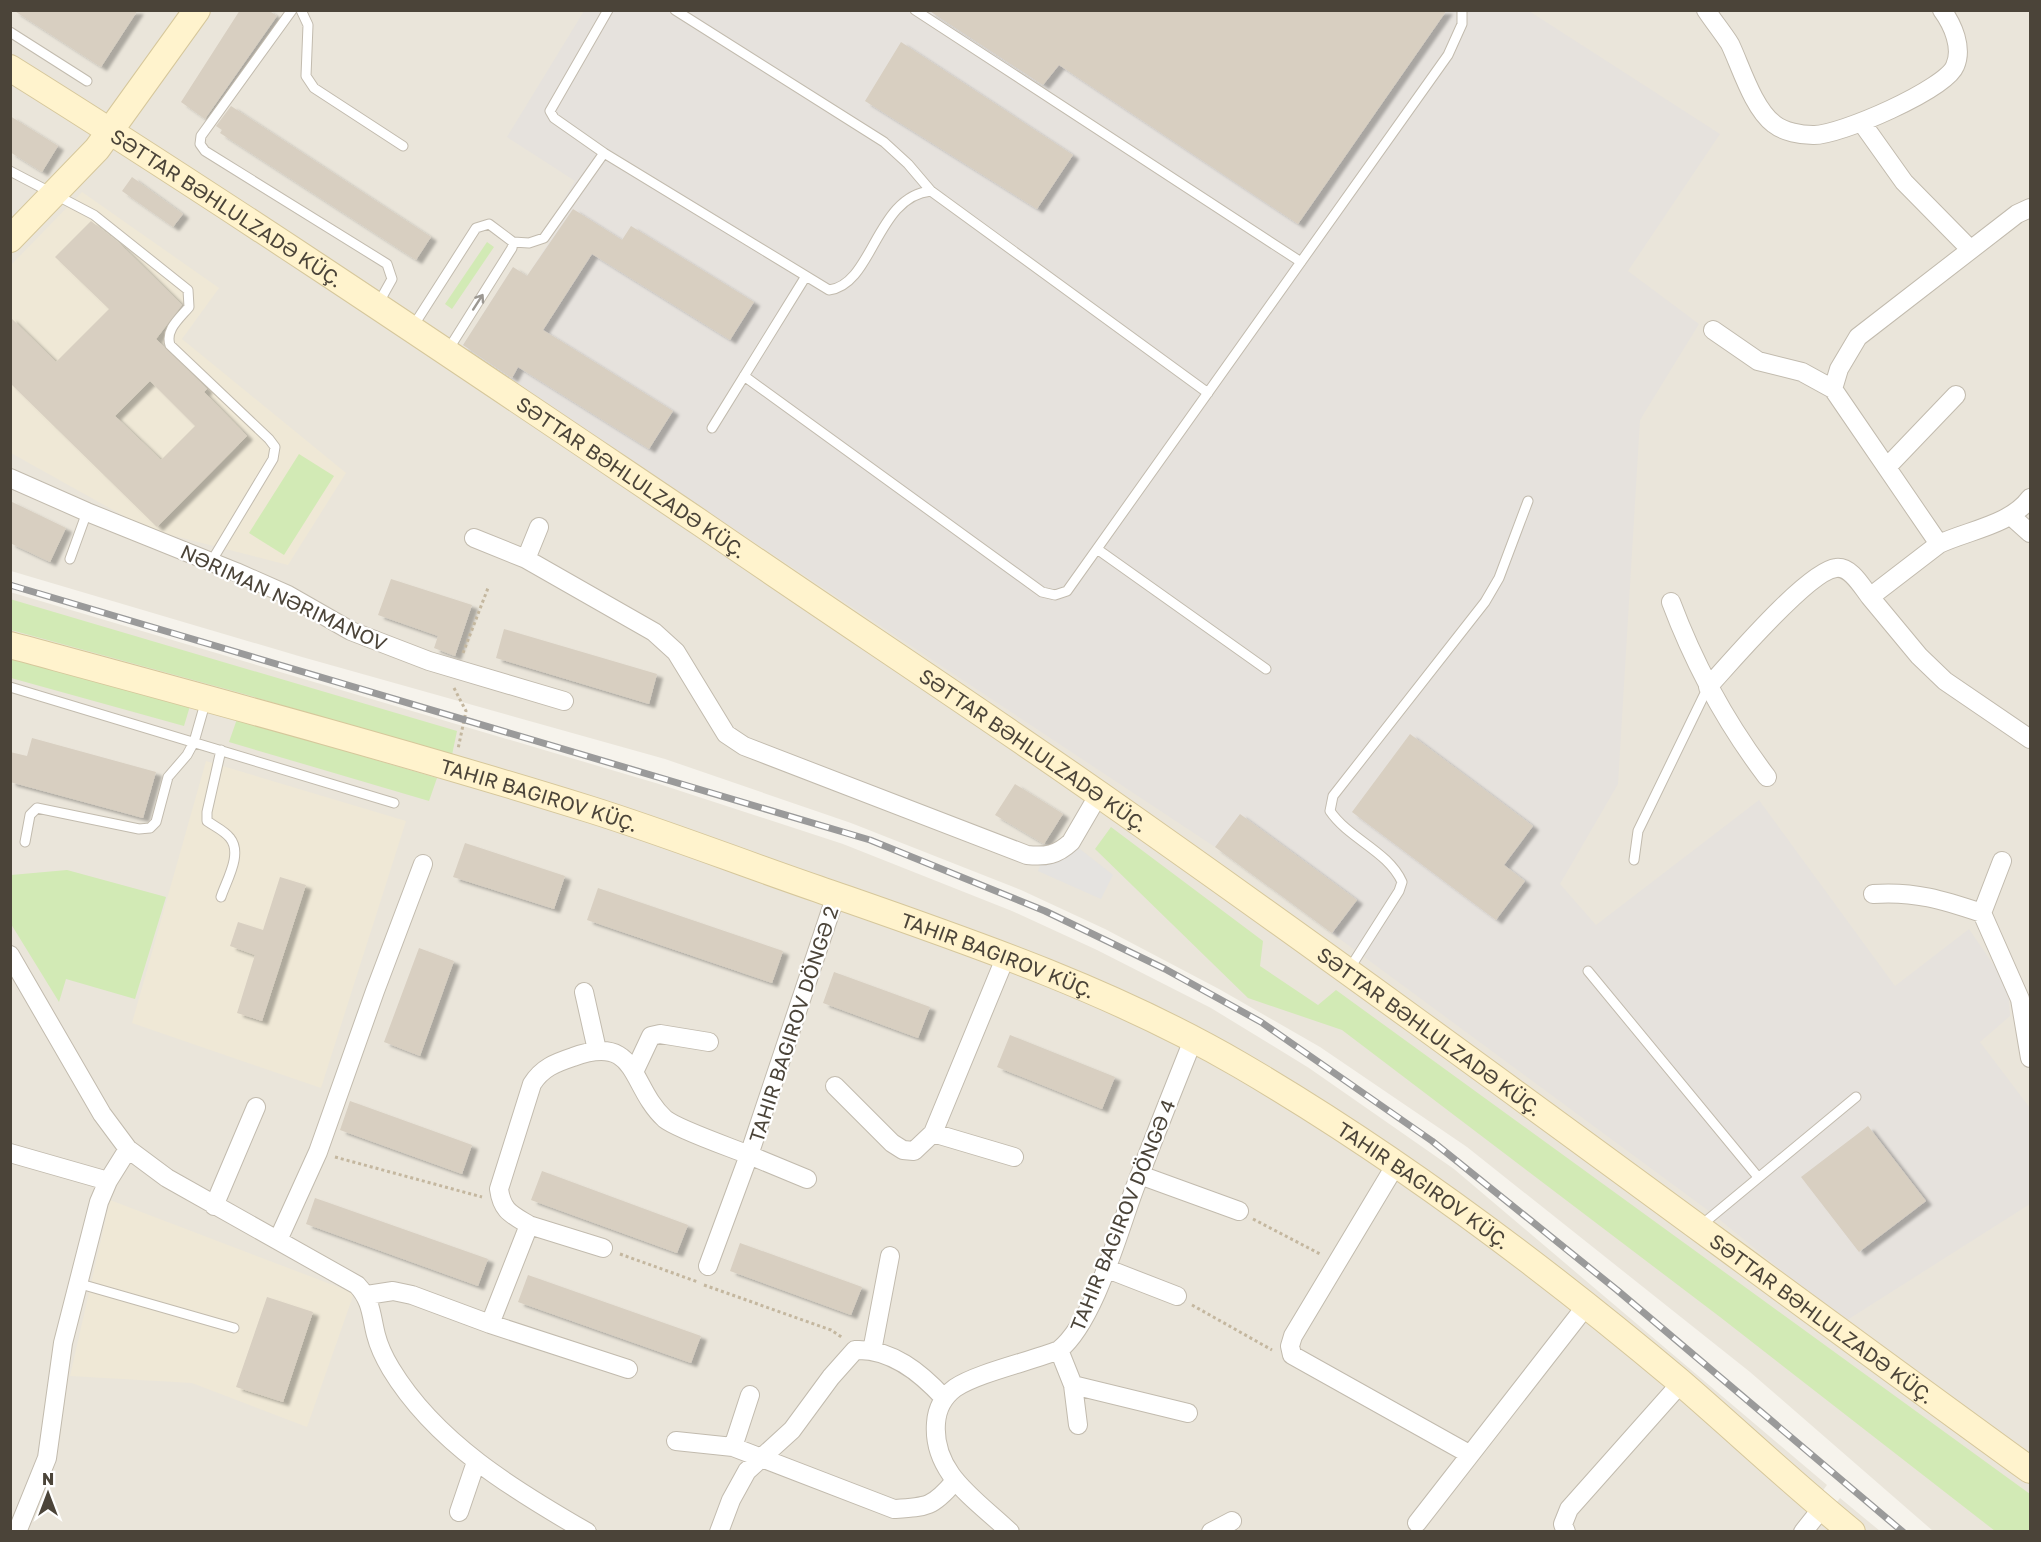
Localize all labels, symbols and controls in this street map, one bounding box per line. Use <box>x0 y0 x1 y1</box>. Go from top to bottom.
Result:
street label: SƏTTAR BƏHLULZADƏ KÜÇ. <box>107 123 347 292</box>
one-way arrow <box>472 294 484 311</box>
street label: SƏTTAR BƏHLULZADƏ KÜÇ. <box>512 391 751 563</box>
street label: NƏRIMAN NƏRIMANOV <box>177 539 391 655</box>
street label: SƏTTAR BƏHLULZADƏ KÜÇ. <box>915 663 1152 837</box>
street label: TAHIR BAĞIROV KÜÇ. <box>438 753 641 836</box>
street label: TAHIR BAĞIROV DÖNGƏ 2 <box>743 903 843 1145</box>
street label: TAHIR BAĞIROV KÜÇ. <box>898 907 1098 1003</box>
street label: SƏTTAR BƏHLULZADƏ KÜÇ. <box>1313 942 1547 1121</box>
street label: TAHIR BAĞIROV DÖNGƏ 4 <box>1064 1096 1180 1334</box>
street label: TAHIR BAĞIROV KÜÇ. <box>1333 1116 1515 1254</box>
street label: SƏTTAR BƏHLULZADƏ KÜÇ. <box>1705 1228 1939 1408</box>
north arrow <box>18 1464 78 1524</box>
text: N <box>42 1469 54 1489</box>

